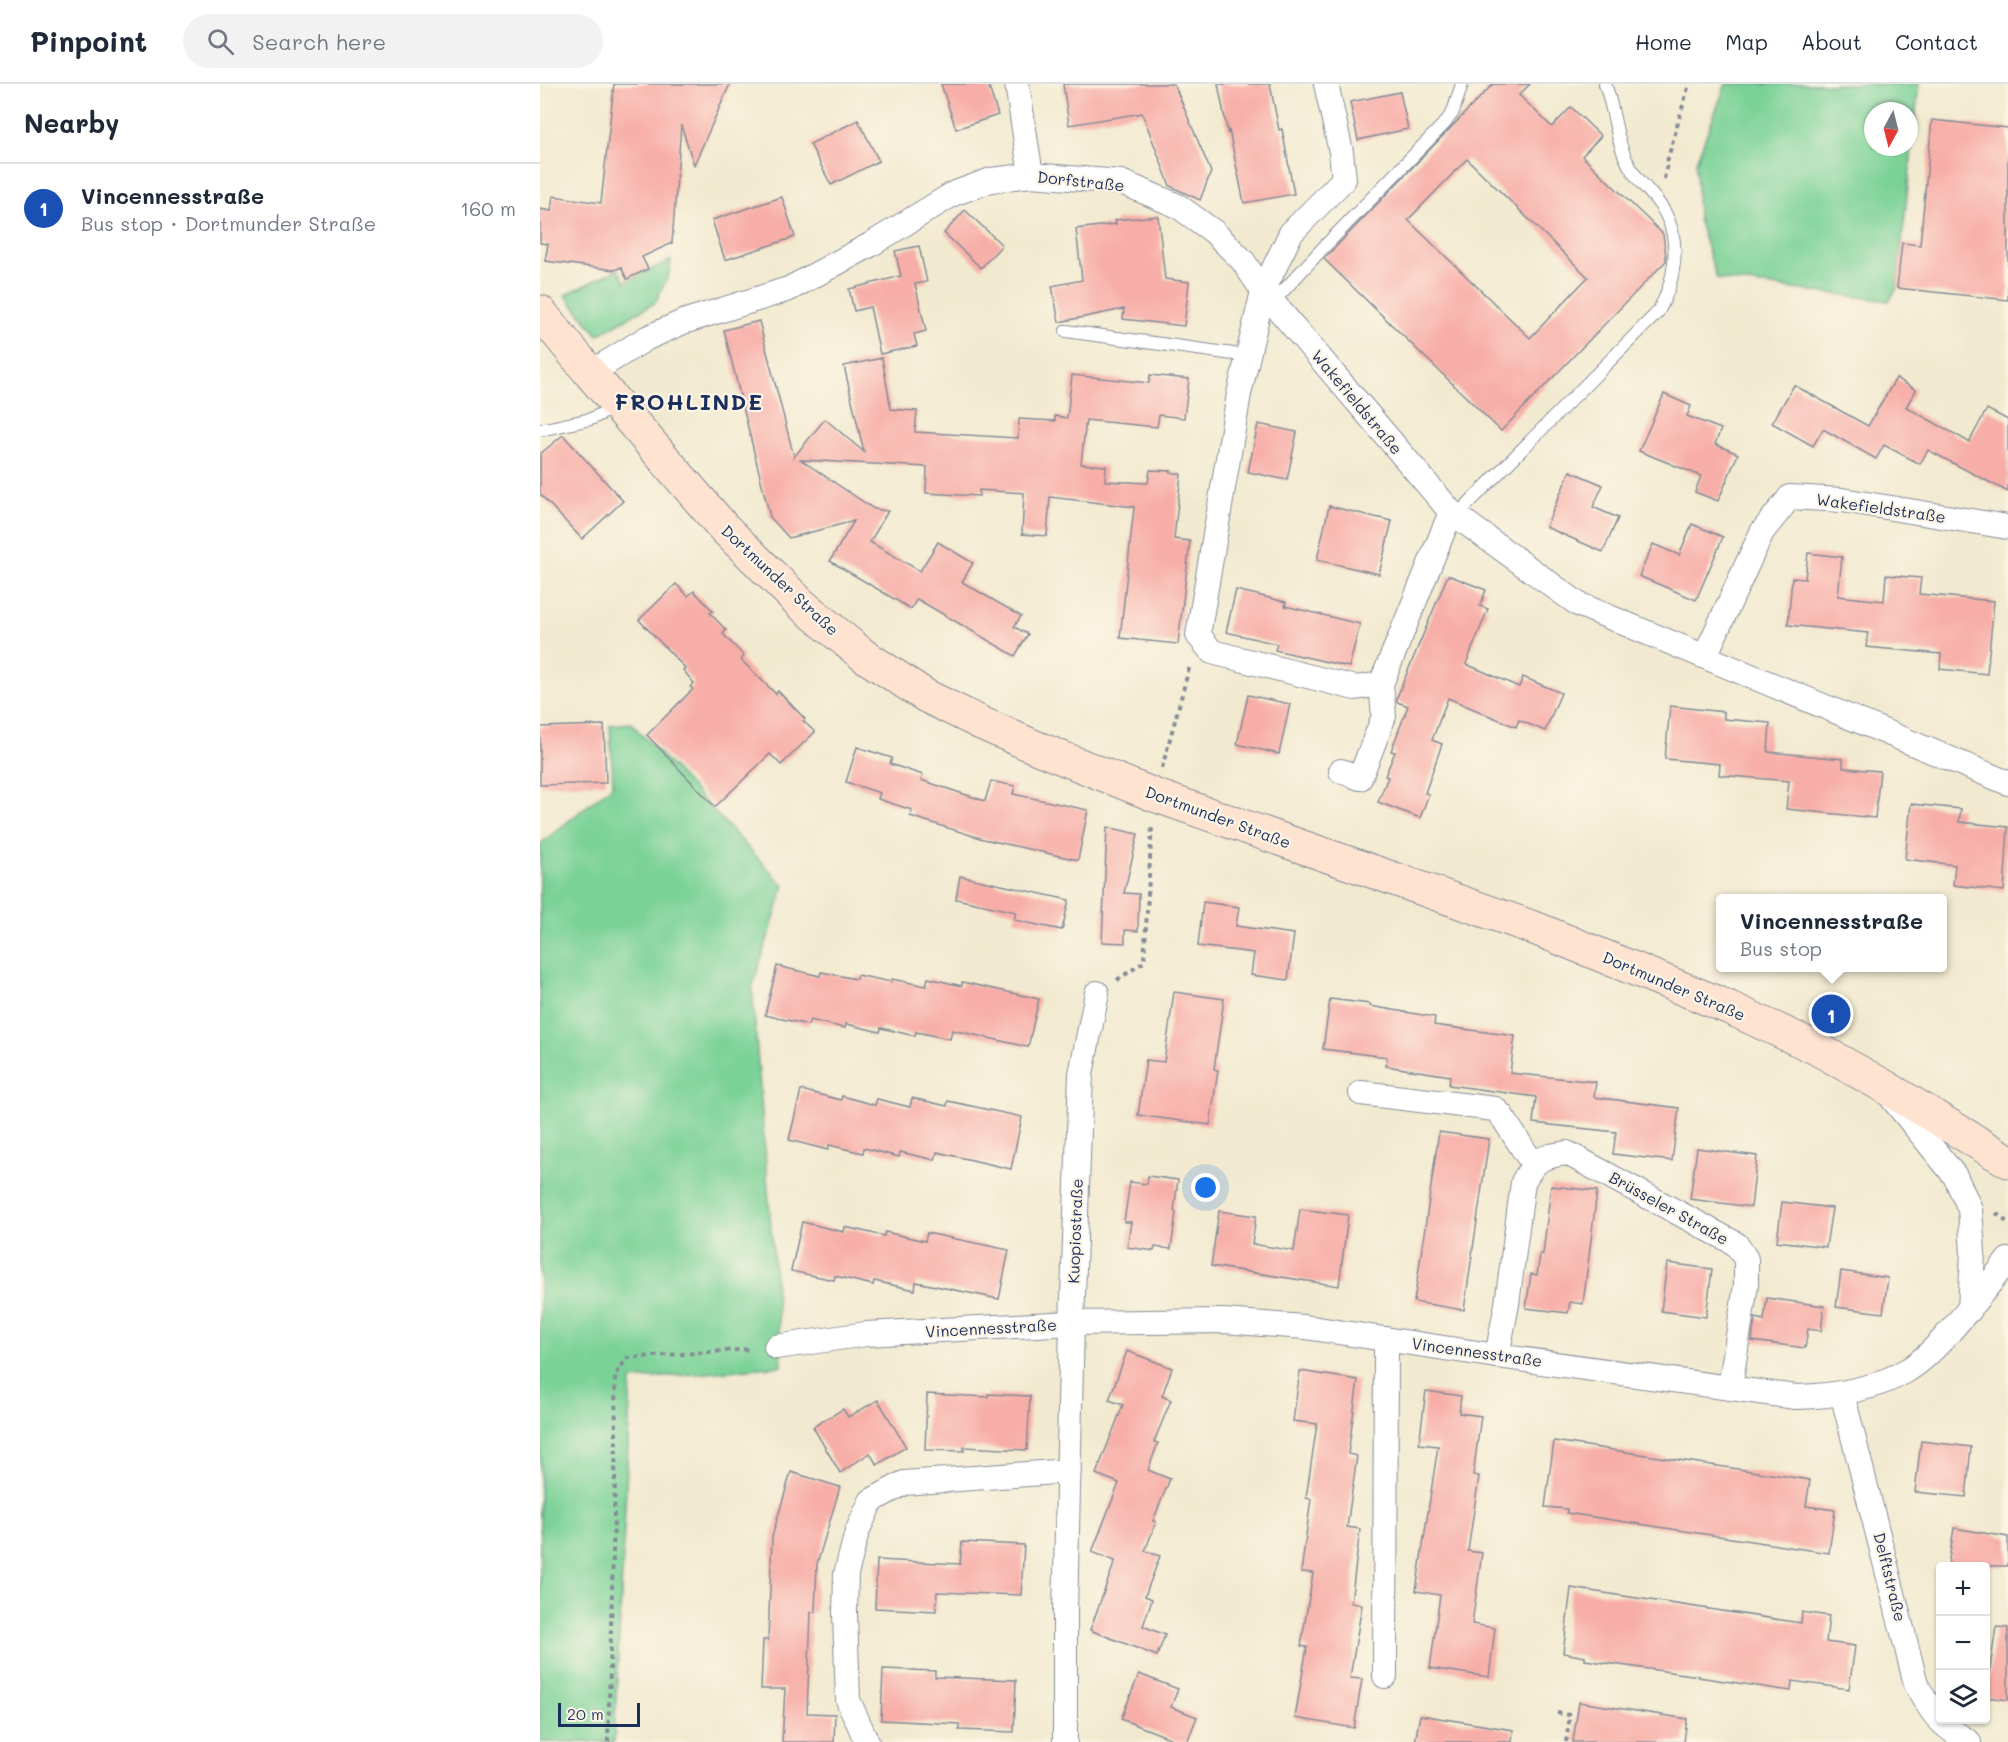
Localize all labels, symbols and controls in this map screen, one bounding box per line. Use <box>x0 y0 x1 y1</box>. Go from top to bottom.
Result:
search box <box>183 14 603 68</box>
text: Pinpoint <box>30 23 147 59</box>
icon: search <box>204 25 237 58</box>
text: Search here <box>252 27 386 56</box>
text: Home <box>1635 28 1692 55</box>
text: Map <box>1725 28 1768 55</box>
text: About <box>1801 28 1862 55</box>
text: Contact <box>1895 28 1978 55</box>
north arrow <box>1864 102 1918 156</box>
text: Nearby <box>24 106 119 140</box>
street label: Dorfstraße <box>1036 165 1126 196</box>
text: Vincennesstraße <box>81 181 264 210</box>
text: 1 <box>39 195 48 221</box>
text: 160 m <box>460 195 516 221</box>
text: Bus stop · Dortmunder Straße <box>81 210 376 236</box>
street label: Wakefieldstraße <box>1307 345 1407 458</box>
district label: FROHLINDE <box>615 387 763 416</box>
street label: Wakefieldstraße <box>1815 488 1947 527</box>
street label: Dortmunder Straße <box>717 520 844 640</box>
street label: Dortmunder Straße <box>1143 780 1294 853</box>
popup <box>1716 894 1947 972</box>
text: Vincennesstraße <box>1740 906 1923 935</box>
text: Bus stop <box>1740 935 1822 961</box>
street label: Dortmunder Straße <box>1600 946 1749 1025</box>
pin: 1 <box>1812 992 1850 1036</box>
street label: Brüsseler Straße <box>1606 1166 1733 1249</box>
your location <box>1191 1173 1220 1202</box>
street label: Kuopiostraße <box>1062 1178 1087 1284</box>
street label: Vincennesstraße <box>925 1314 1057 1341</box>
street label: Vincennesstraße <box>1410 1332 1544 1371</box>
street label: Delftstraße <box>1869 1530 1912 1624</box>
map controls <box>1936 1562 1990 1724</box>
button: + <box>1936 1562 1990 1616</box>
button: − <box>1936 1616 1990 1670</box>
button: layers <box>1936 1670 1990 1724</box>
scale bar <box>558 1700 640 1728</box>
text: 20 m <box>567 1703 604 1724</box>

